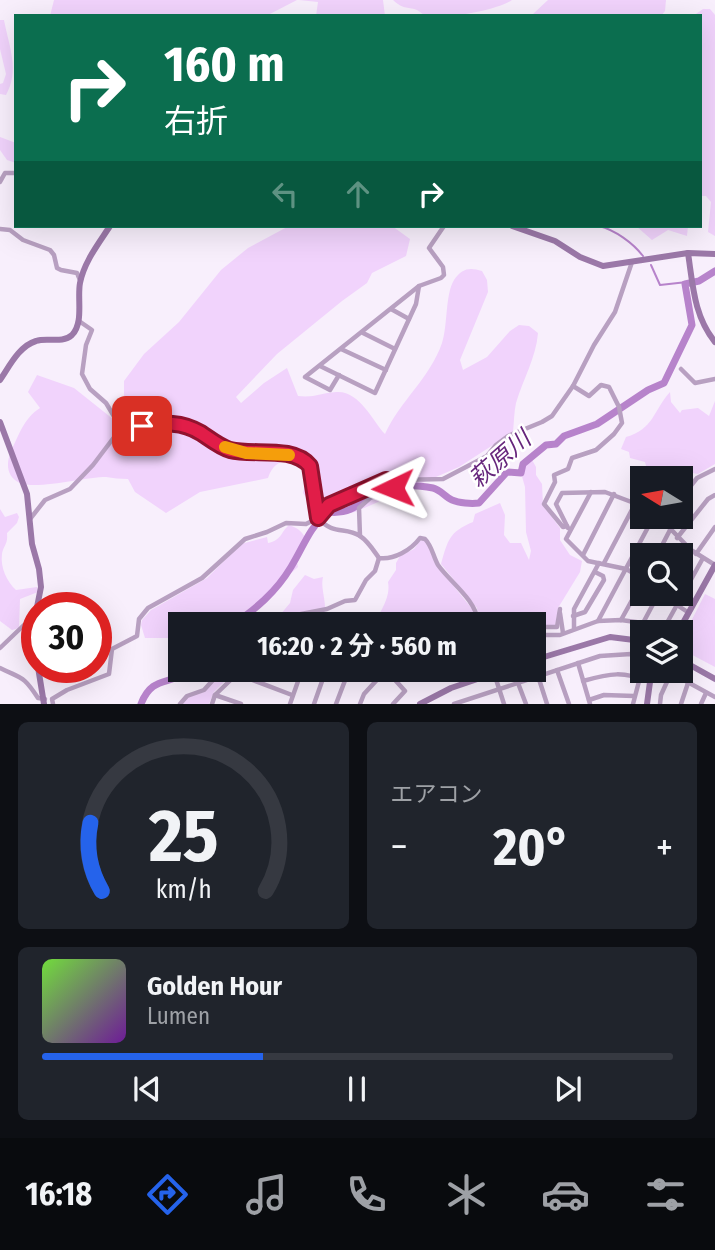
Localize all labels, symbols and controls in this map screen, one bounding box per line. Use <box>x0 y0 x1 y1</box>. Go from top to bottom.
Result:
text: 160 m <box>164 35 285 94</box>
icon: right <box>49 42 140 133</box>
text: 右折 <box>164 102 228 140</box>
icon: left <box>266 175 304 213</box>
icon: ahead <box>339 175 377 213</box>
icon: right <box>412 175 450 213</box>
pin <box>112 396 172 456</box>
icon: arrive <box>123 407 161 445</box>
water label: 萩原川 <box>464 423 539 493</box>
position arrow <box>356 451 430 525</box>
north arrow <box>630 466 693 528</box>
map controls <box>630 466 693 683</box>
button: search <box>630 543 693 606</box>
speed limit sign: 30 <box>21 592 112 683</box>
button: layers <box>630 620 693 683</box>
text: 16:20 · 2 分 · 560 m <box>257 631 457 662</box>
text: エアコン <box>391 780 483 808</box>
text: 25 <box>148 794 218 881</box>
text: 20° <box>493 816 570 879</box>
text: − <box>391 824 408 870</box>
text: + <box>656 824 673 870</box>
text: km/h <box>155 875 211 905</box>
text: Golden Hour <box>147 971 282 1002</box>
text: Lumen <box>147 1002 210 1030</box>
icon: previous <box>128 1070 166 1108</box>
icon: pause <box>338 1070 376 1108</box>
icon: next <box>549 1070 587 1108</box>
icon: directions <box>143 1170 192 1219</box>
icon: music <box>242 1170 291 1219</box>
icon: phone <box>342 1170 391 1219</box>
icon: climate <box>442 1170 491 1219</box>
icon: car <box>541 1170 590 1219</box>
icon: filters <box>641 1170 690 1219</box>
text: 16:18 <box>25 1175 92 1213</box>

